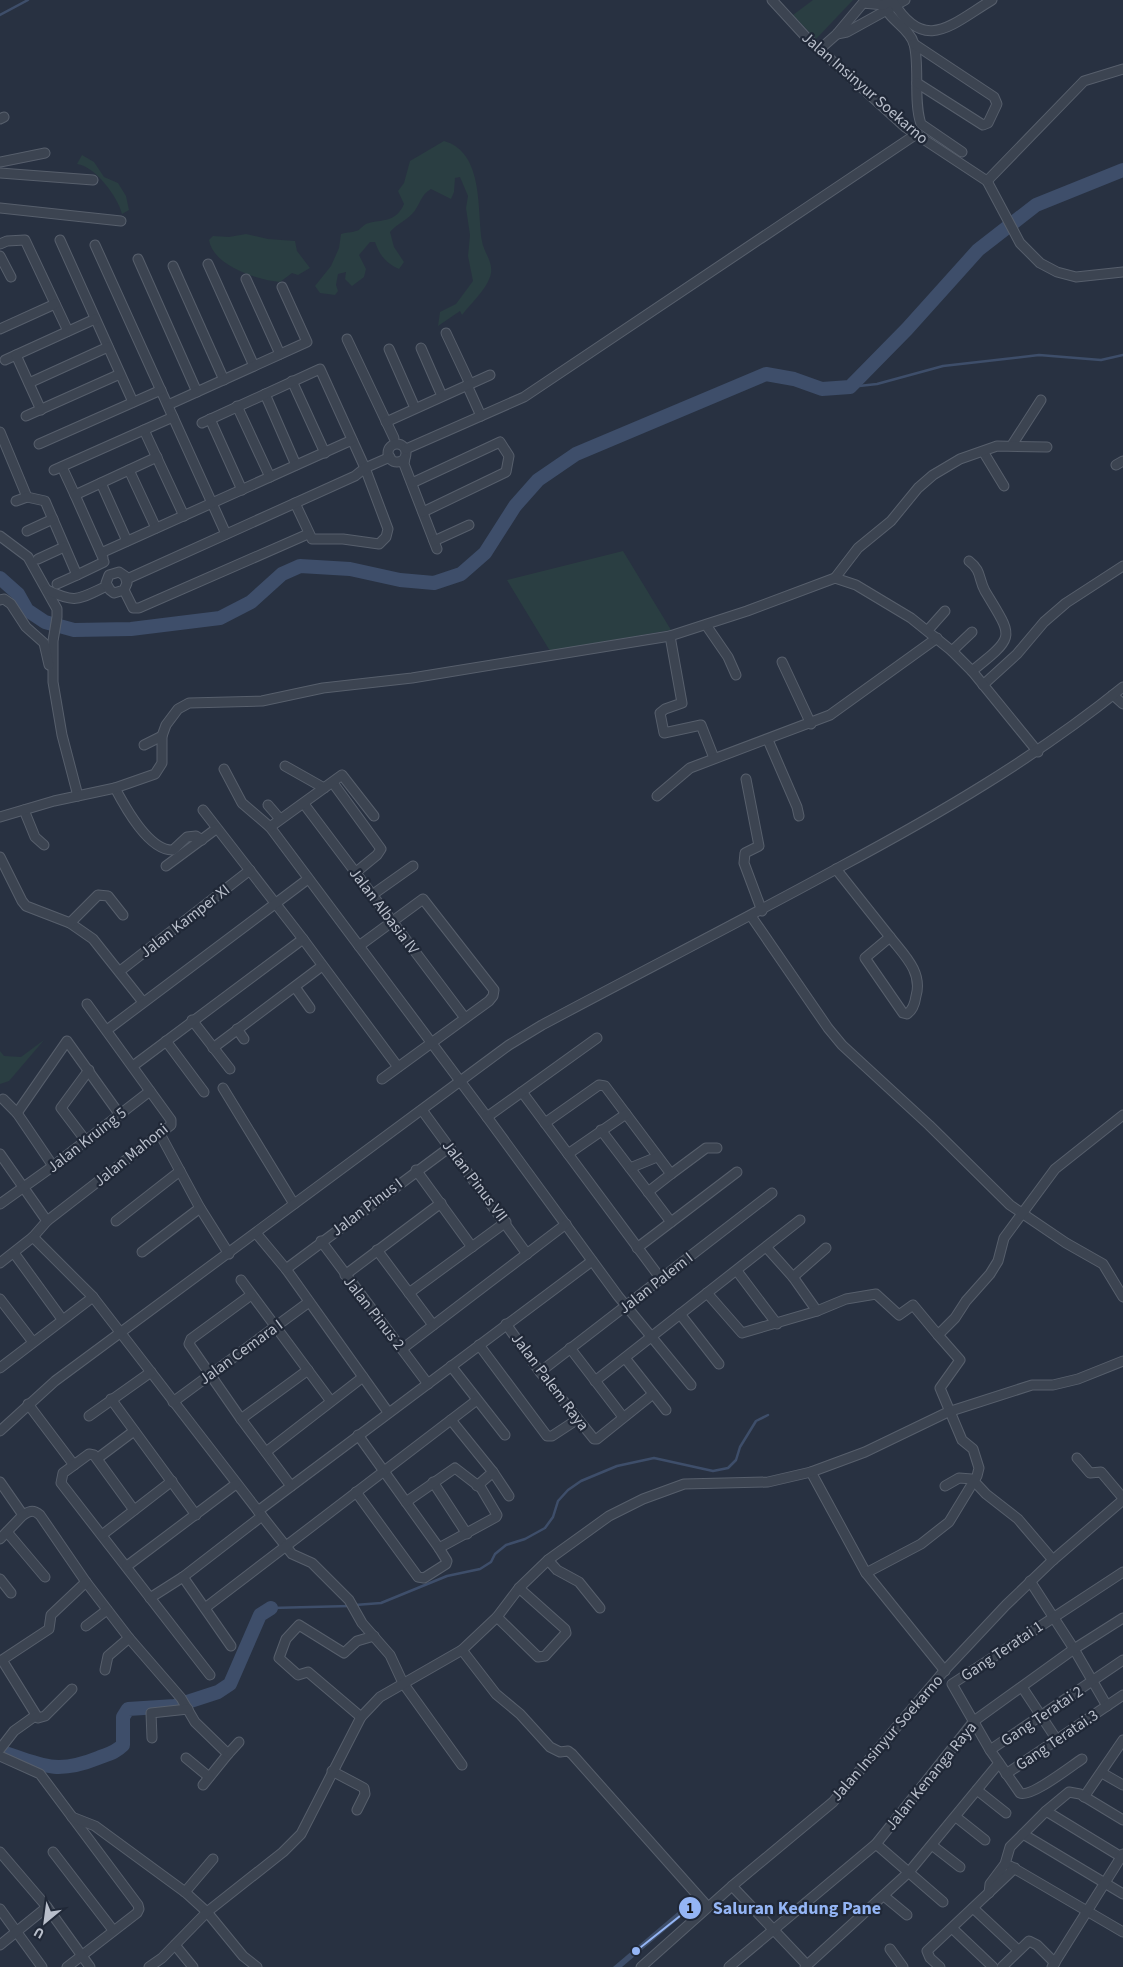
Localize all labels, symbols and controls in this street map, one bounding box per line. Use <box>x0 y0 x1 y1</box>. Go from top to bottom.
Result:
street label: Jalan Insinyur Soekarno <box>797 27 933 149</box>
street label: Jalan Albasia lV <box>344 863 424 960</box>
street label: Jalan Kamper XI <box>136 879 234 963</box>
street label: Jalan Kruing 5 <box>43 1102 131 1178</box>
street label: Jalan Mahoni <box>89 1118 173 1192</box>
street label: Jalan Pinus VII <box>437 1136 513 1226</box>
street label: Jalan Pinus I <box>327 1173 407 1241</box>
street label: Jalan Palem I <box>614 1247 698 1319</box>
street label: Jalan Pinus 2 <box>338 1271 410 1355</box>
street label: Jalan Cemara I <box>195 1314 287 1390</box>
street label: Jalan Palem Raya <box>506 1329 594 1435</box>
street label: Gang Teratai 1 <box>957 1615 1047 1687</box>
street label: Jalan Insinyur Soekarno <box>826 1670 948 1806</box>
street label: Gang Teratai 2 <box>997 1680 1087 1752</box>
street label: Gang Teratai.3 <box>1011 1704 1103 1776</box>
street label: Jalan Kenanga Raya <box>880 1717 982 1835</box>
callout: Saluran Kedung Pane <box>678 1891 891 1924</box>
text: Saluran Kedung Pane <box>713 1896 881 1921</box>
north arrow <box>20 1897 70 1947</box>
text: 1 <box>686 1898 694 1919</box>
text: U <box>30 1921 48 1943</box>

